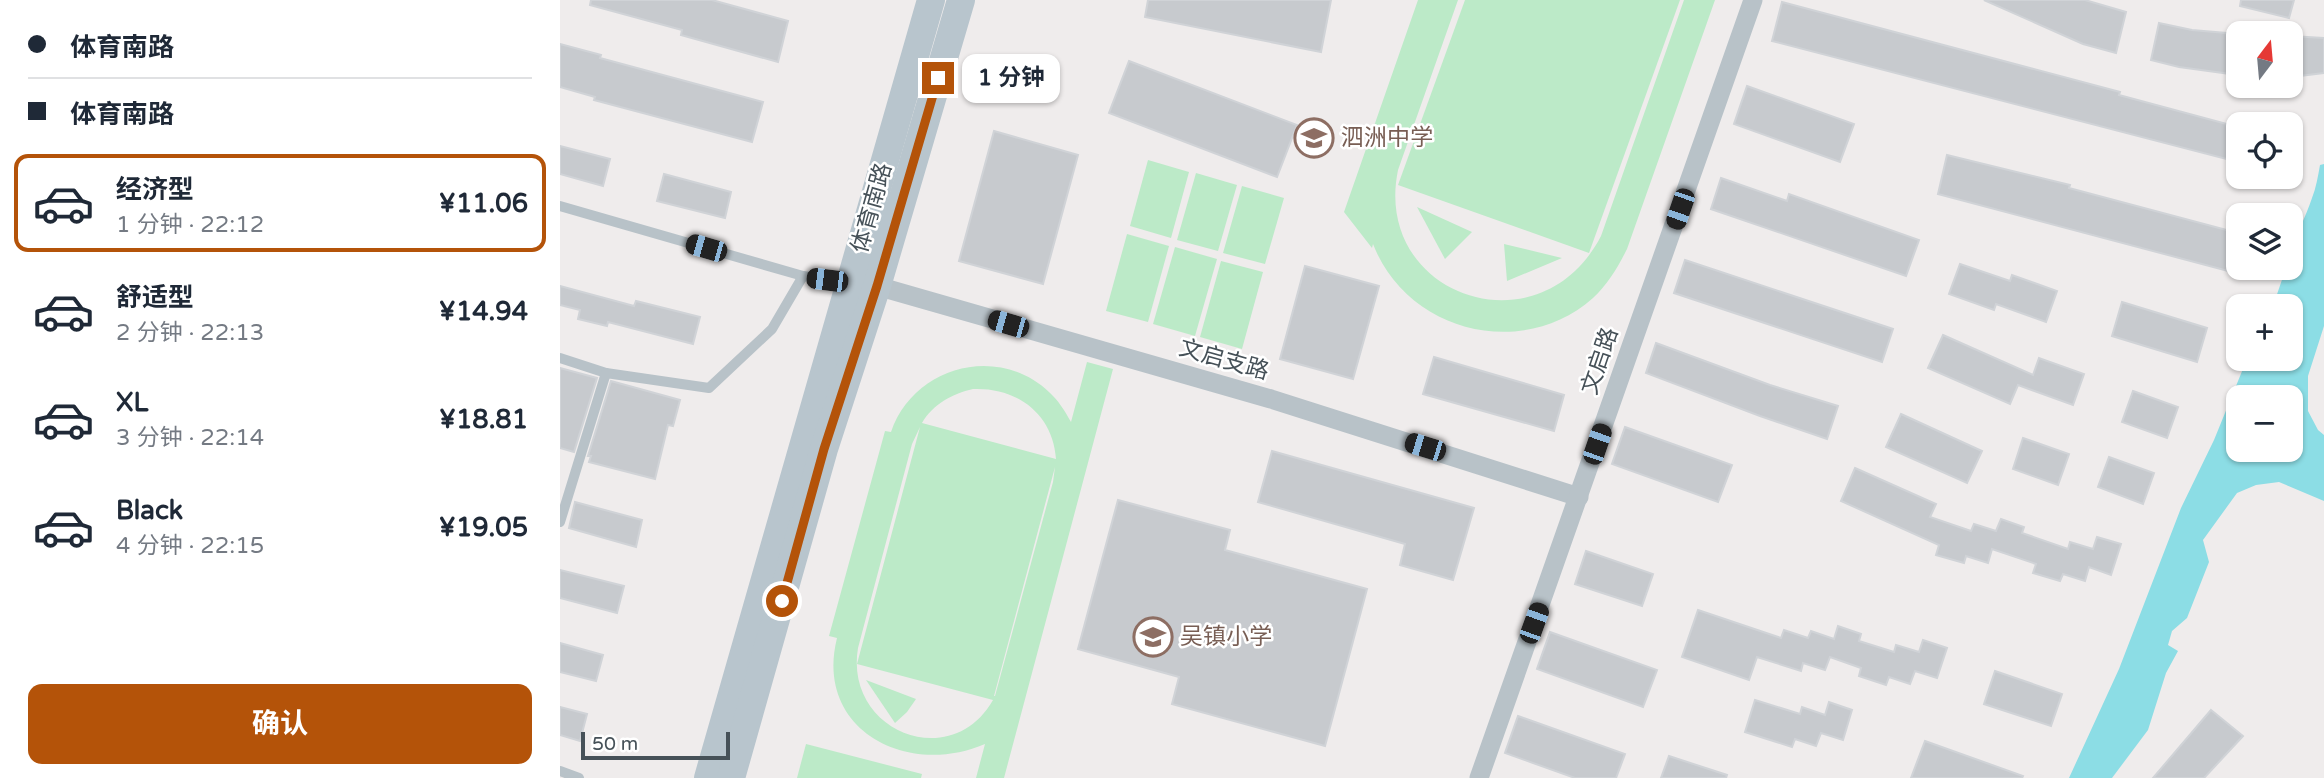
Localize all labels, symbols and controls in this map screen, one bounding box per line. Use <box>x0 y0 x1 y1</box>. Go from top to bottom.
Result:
north arrow <box>2226 21 2303 98</box>
map controls <box>2226 21 2303 462</box>
text: 体育南路 <box>70 32 174 63</box>
callout: 1 分钟 <box>962 54 1060 102</box>
route end <box>922 62 954 94</box>
text: 1 分钟 <box>978 64 1044 92</box>
text: 体育南路 <box>70 99 174 130</box>
button: locate <box>2226 112 2303 189</box>
school or university icon: 泗洲中学 <box>1293 117 1335 159</box>
place label: 泗洲中学 <box>1341 124 1433 152</box>
street label: 体育南路 <box>846 160 898 256</box>
icon: car <box>32 172 95 235</box>
text: 经济型 <box>116 174 194 205</box>
car <box>1664 186 1697 232</box>
text: ¥11.06 <box>439 188 528 219</box>
button: layers <box>2226 203 2303 280</box>
text: 1 分钟 · 22:12 <box>116 211 264 239</box>
car <box>683 232 730 264</box>
car <box>805 267 850 293</box>
icon: car <box>32 280 95 343</box>
text: 舒适型 <box>116 282 194 313</box>
button: + <box>2226 294 2303 371</box>
text: ¥14.94 <box>439 296 528 327</box>
car <box>985 308 1032 340</box>
text: 2 分钟 · 22:13 <box>116 319 264 347</box>
street label: 文启路 <box>1576 324 1624 398</box>
street label: 文启支路 <box>1176 334 1272 386</box>
button: − <box>2226 385 2303 462</box>
text: XL <box>116 387 148 418</box>
icon: car <box>32 388 95 451</box>
text: ¥18.81 <box>439 404 528 435</box>
car <box>1581 421 1614 467</box>
text: 3 分钟 · 22:14 <box>116 424 264 452</box>
car <box>1402 431 1449 463</box>
text: Black <box>116 495 183 526</box>
icon: car <box>32 496 95 559</box>
text: ¥19.05 <box>439 512 528 543</box>
text: 4 分钟 · 22:15 <box>116 532 264 560</box>
route start <box>766 585 798 617</box>
car <box>1517 600 1552 646</box>
school or university icon: 吴镇小学 <box>1132 616 1174 658</box>
place label: 吴镇小学 <box>1180 623 1272 651</box>
button: 确认 <box>28 684 532 764</box>
scale bar <box>581 729 730 761</box>
text: 50 m <box>592 733 638 755</box>

